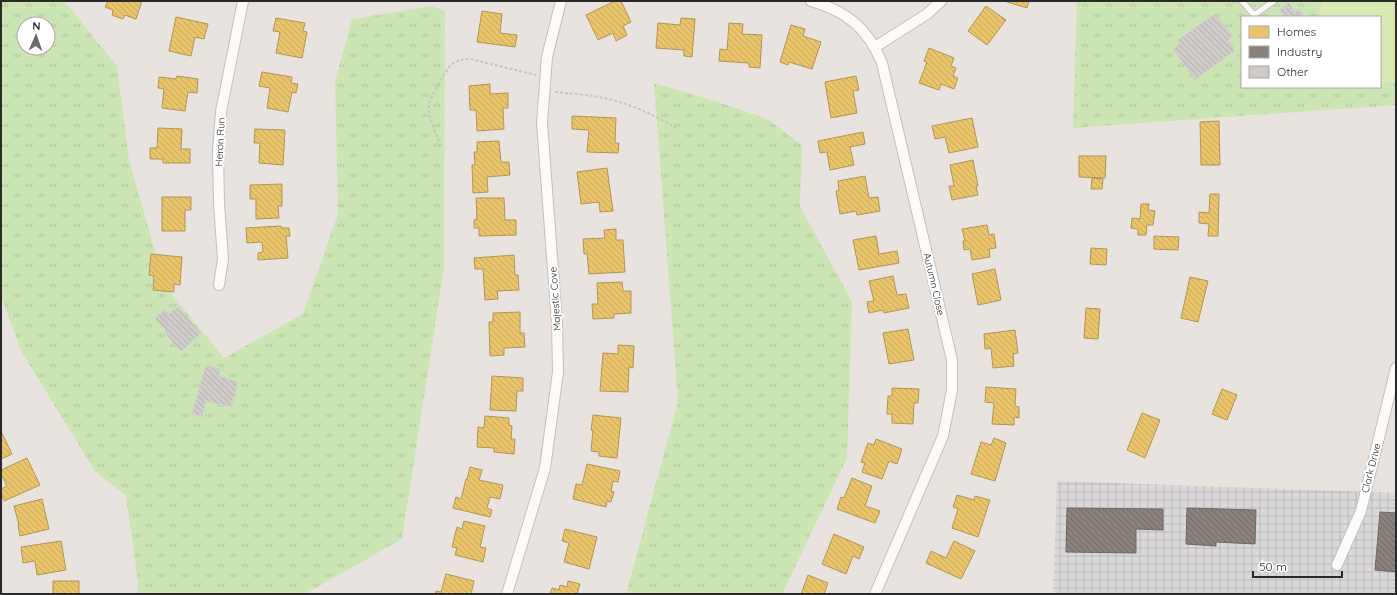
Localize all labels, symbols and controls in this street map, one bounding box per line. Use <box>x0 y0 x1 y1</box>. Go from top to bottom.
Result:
north arrow <box>16 16 56 56</box>
legend <box>1241 16 1381 88</box>
text: N <box>32 19 41 33</box>
text: Homes <box>1277 24 1317 39</box>
text: Industry <box>1277 44 1322 59</box>
text: Other <box>1277 64 1309 79</box>
street label: Heron Run <box>212 117 228 167</box>
street label: Autumn Close <box>920 251 948 317</box>
street label: Majestic Cove <box>546 266 564 331</box>
street label: Clark Drive <box>1359 441 1384 494</box>
scale bar <box>1253 553 1342 579</box>
text: 50 m <box>1259 559 1287 574</box>

